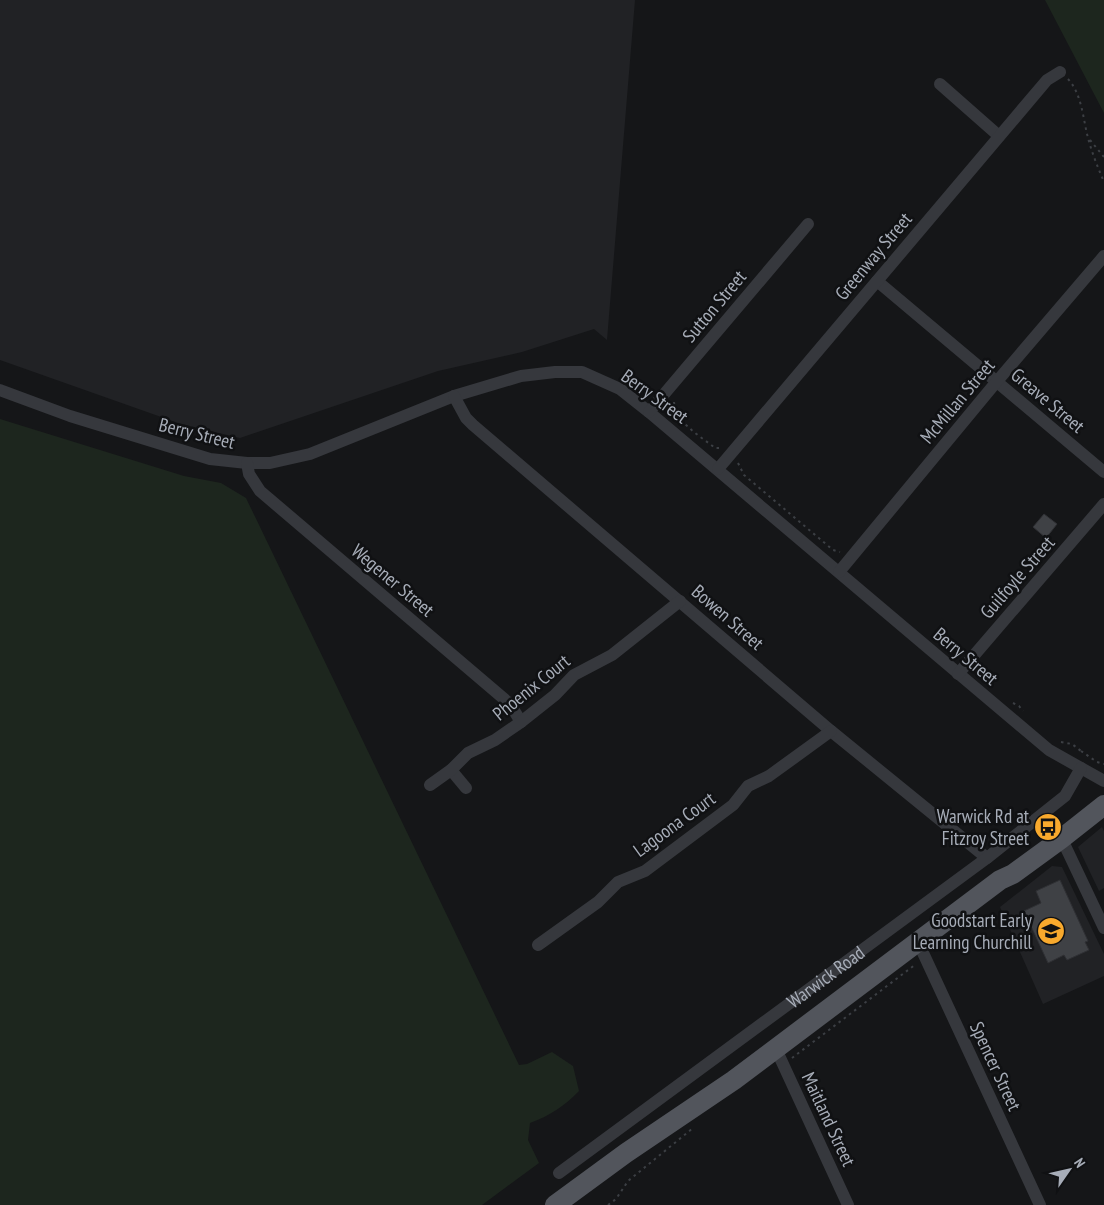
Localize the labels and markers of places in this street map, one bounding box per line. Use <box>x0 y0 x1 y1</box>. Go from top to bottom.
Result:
place label: Warwick Rd at Fitzroy Street <box>937 804 1030 850</box>
bus stop icon: Warwick Rd at Fitzroy Street <box>1033 812 1063 842</box>
place label: Goodstart Early Learning Churchill <box>913 908 1033 954</box>
school or university icon: Goodstart Early Learning Churchill <box>1036 916 1066 946</box>

